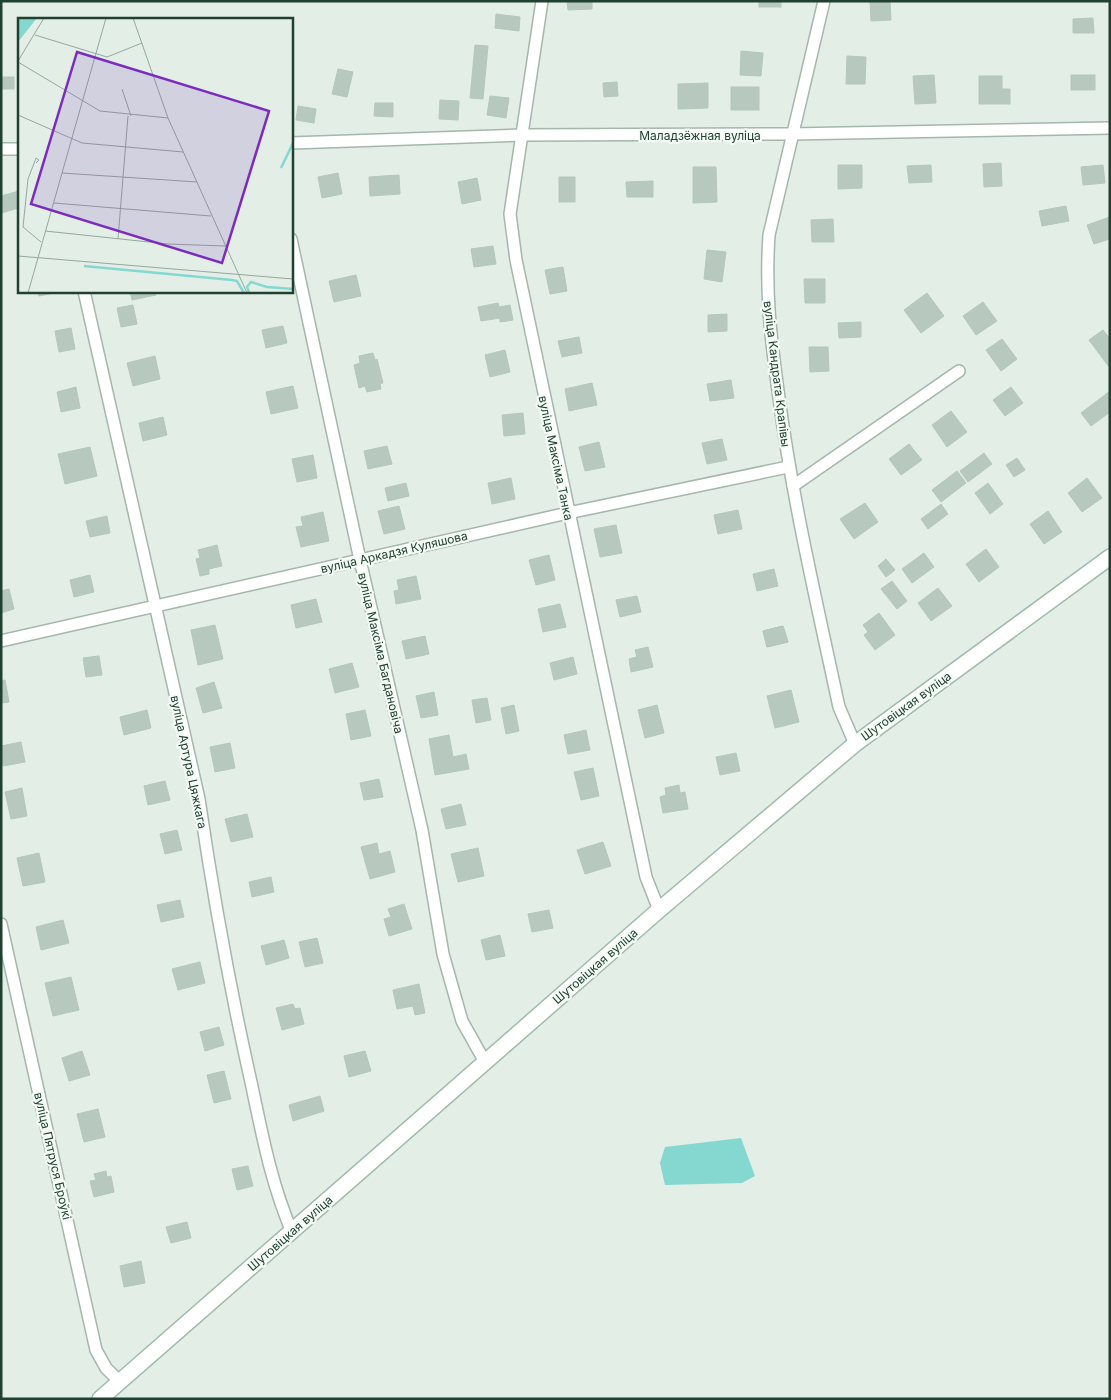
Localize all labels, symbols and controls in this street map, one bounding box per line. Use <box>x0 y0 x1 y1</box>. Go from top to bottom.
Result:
inset map <box>18 18 292 292</box>
street label: Маладзёжная вуліца <box>639 128 761 143</box>
street label: вуліца Кандрата Крапівы <box>761 300 793 448</box>
street label: вуліца Максіма Танка <box>535 394 577 522</box>
street label: вуліца Аркадзя Куляшова <box>319 528 469 576</box>
street label: вуліца Максіма Багдановіча <box>355 571 407 735</box>
street label: Шутовіцкая вуліца <box>858 668 954 744</box>
street label: вуліца Артура Цяжкага <box>168 694 210 830</box>
street label: Шутовіцкая вуліца <box>549 925 641 1007</box>
street label: вуліца Пятруся Броўкі <box>31 1091 75 1221</box>
street label: Шутовіцкая вуліца <box>244 1192 336 1274</box>

